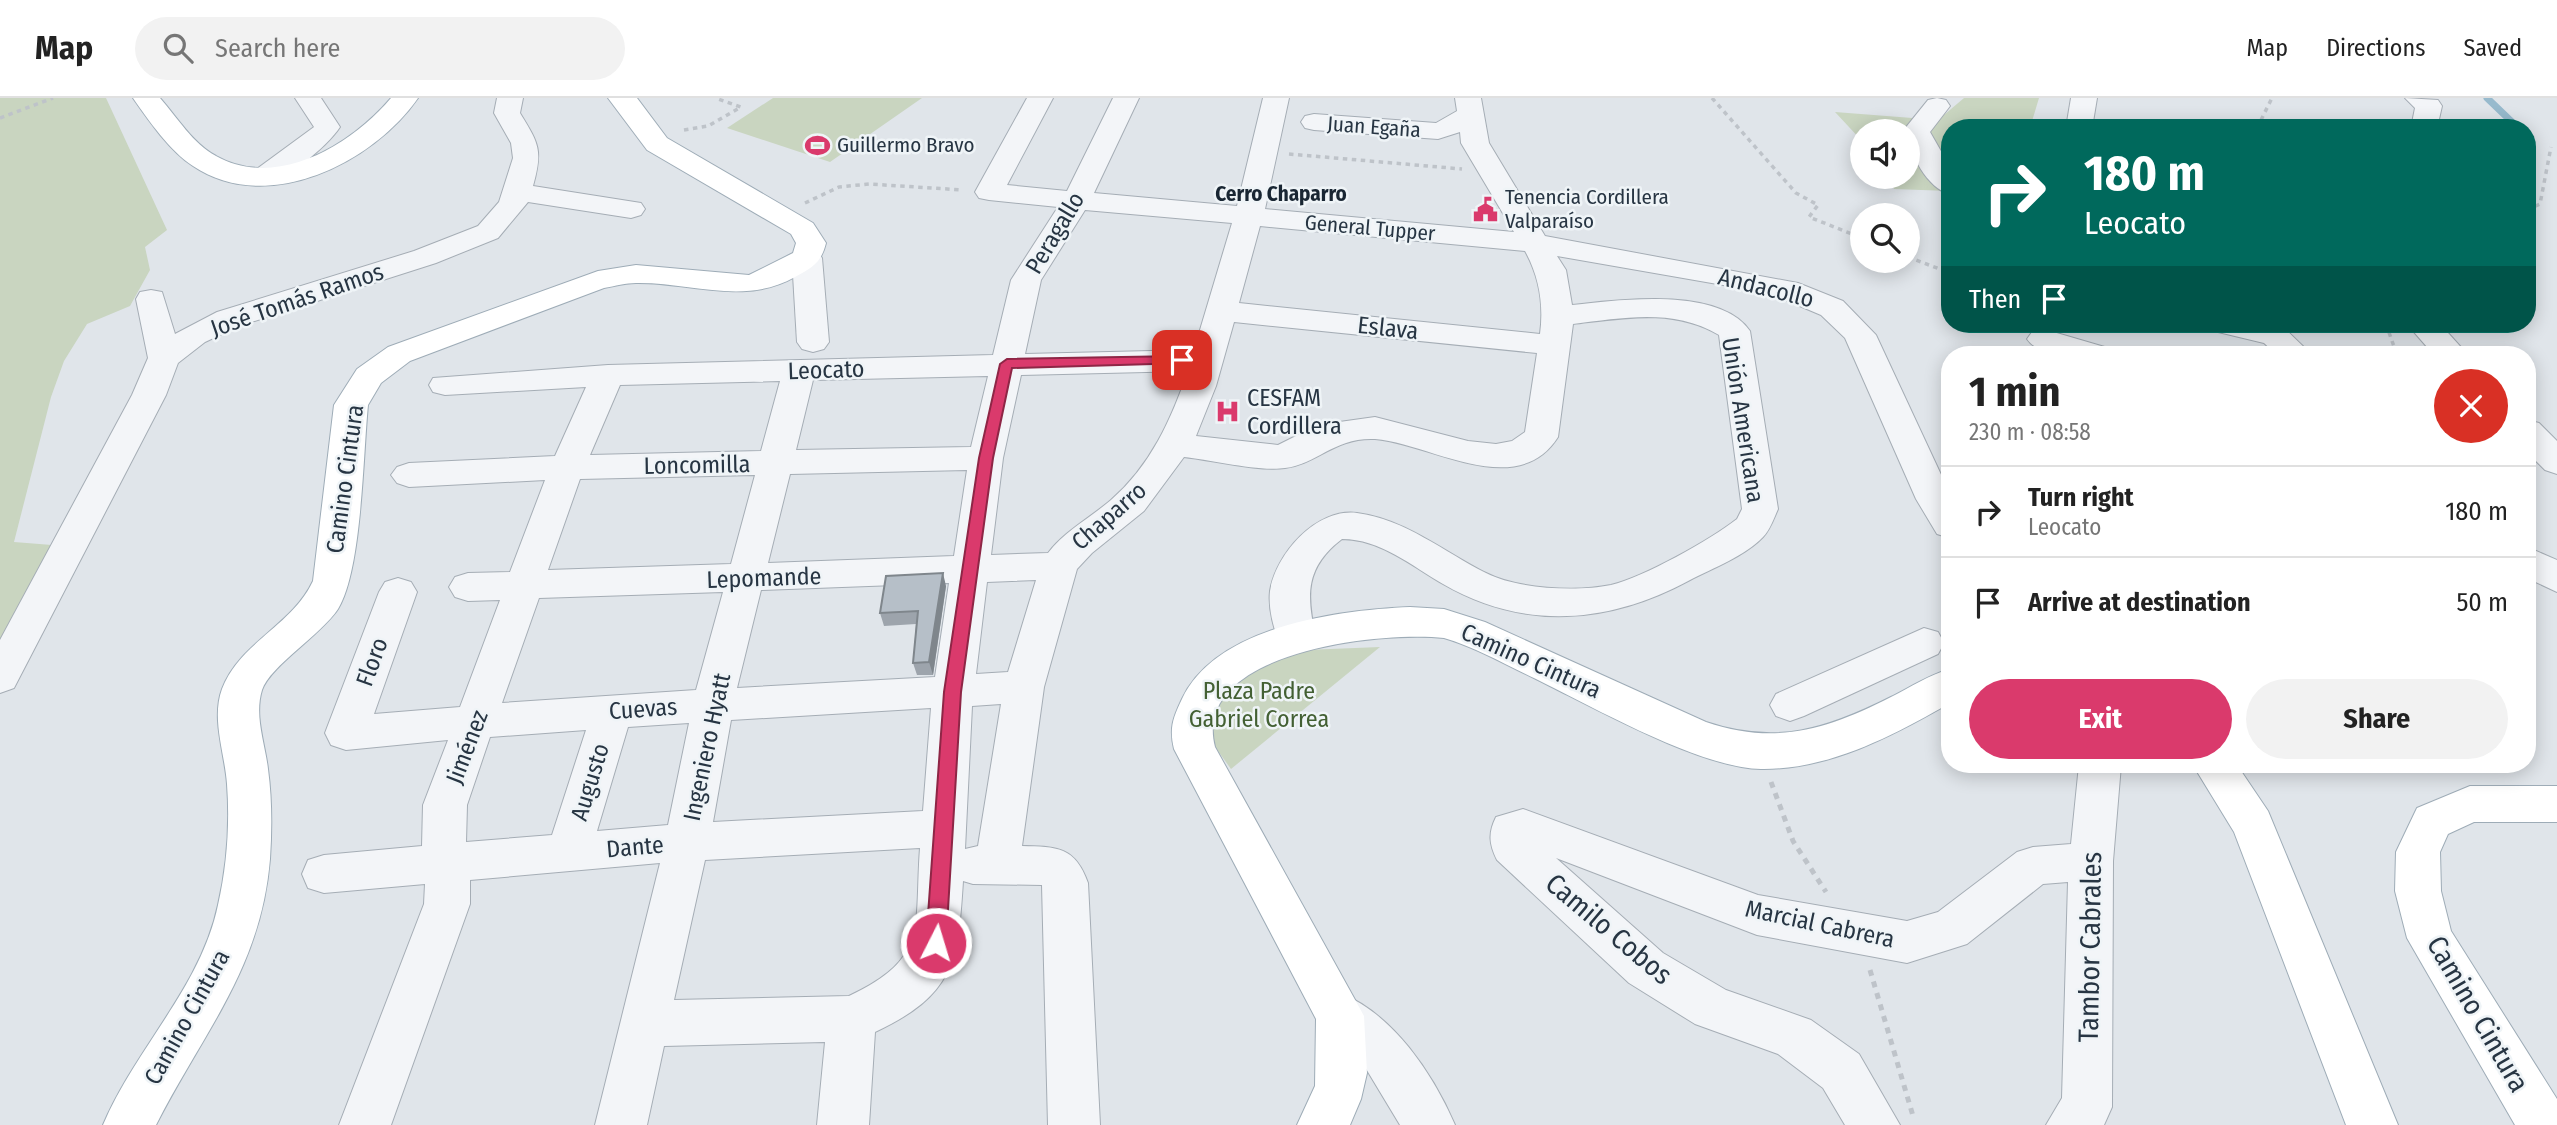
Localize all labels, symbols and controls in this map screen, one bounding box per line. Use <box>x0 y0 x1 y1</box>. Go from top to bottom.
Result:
search box <box>135 17 625 80</box>
text: Map <box>35 28 93 68</box>
icon: search <box>159 29 197 67</box>
text: Search here <box>215 33 340 64</box>
text: Map <box>2247 34 2288 62</box>
text: Directions <box>2326 34 2425 62</box>
text: Saved <box>2463 34 2522 62</box>
street label: Juan Egaña <box>1326 111 1422 143</box>
map controls <box>1850 119 1920 273</box>
button: sound <box>1850 119 1920 189</box>
sports icon: Guillermo Bravo <box>803 131 831 159</box>
place label: Guillermo Bravo <box>837 132 975 158</box>
text: 180 m <box>2084 144 2205 203</box>
icon: right <box>1969 147 2060 238</box>
district label: Cerro Chaparro <box>1215 181 1347 207</box>
place label: Tenencia Cordillera Valparaíso <box>1505 184 1669 234</box>
street label: Peragallo <box>1020 187 1090 279</box>
public building icon: Tenencia Cordillera Valparaíso <box>1471 195 1499 223</box>
button: search <box>1850 203 1920 273</box>
text: Leocato <box>2084 204 2186 242</box>
street label: General Tupper <box>1304 209 1437 247</box>
street label: José Tomás Ramos <box>207 257 387 343</box>
street label: Andacollo <box>1715 263 1817 313</box>
icon: arrive <box>2035 280 2073 318</box>
text: Then <box>1969 284 2021 315</box>
street label: Eslava <box>1356 311 1420 345</box>
pin <box>1152 330 1212 390</box>
street label: Unión Americana <box>1716 335 1770 505</box>
icon: arrive <box>1163 341 1201 379</box>
street label: Leocato <box>787 355 865 385</box>
text: 1 min <box>1969 367 2060 417</box>
button: close <box>2434 369 2508 443</box>
place label: CESFAM Cordillera <box>1247 384 1342 440</box>
hospital icon: CESFAM Cordillera <box>1213 398 1241 426</box>
street label: Camino Cintura <box>321 403 369 555</box>
text: 230 m · 08:58 <box>1969 418 2091 446</box>
street label: Loncomilla <box>643 450 751 480</box>
street label: Chaparro <box>1066 476 1152 556</box>
text: Turn right <box>2028 482 2134 513</box>
icon: right <box>1969 493 2007 531</box>
text: 180 m <box>2445 496 2508 527</box>
text: Leocato <box>2028 513 2101 541</box>
street label: Lepomande <box>706 562 822 594</box>
icon: arrive <box>1969 584 2007 622</box>
text: Arrive at destination <box>2028 587 2251 618</box>
text: 50 m <box>2456 587 2508 618</box>
street label: Camino Cintura <box>1457 618 1605 704</box>
street label: Floro <box>350 634 394 690</box>
street label: Ingeniero Hyatt <box>678 670 736 824</box>
park label: Plaza Padre Gabriel Correa <box>1189 677 1329 733</box>
button: Exit <box>1969 679 2232 759</box>
button: Share <box>2246 679 2508 759</box>
street label: Cuevas <box>608 693 678 725</box>
street label: Jiménez <box>440 706 494 788</box>
street label: Augusto <box>565 740 615 824</box>
street label: Dante <box>605 831 665 863</box>
street label: Tambor Cabrales <box>2072 851 2108 1043</box>
street label: Camilo Cobos <box>1539 867 1679 991</box>
street label: Marcial Cabrera <box>1743 895 1897 953</box>
position arrow <box>899 906 973 980</box>
street label: Camino Cintura <box>2420 930 2536 1098</box>
street label: Camino Cintura <box>138 945 236 1089</box>

